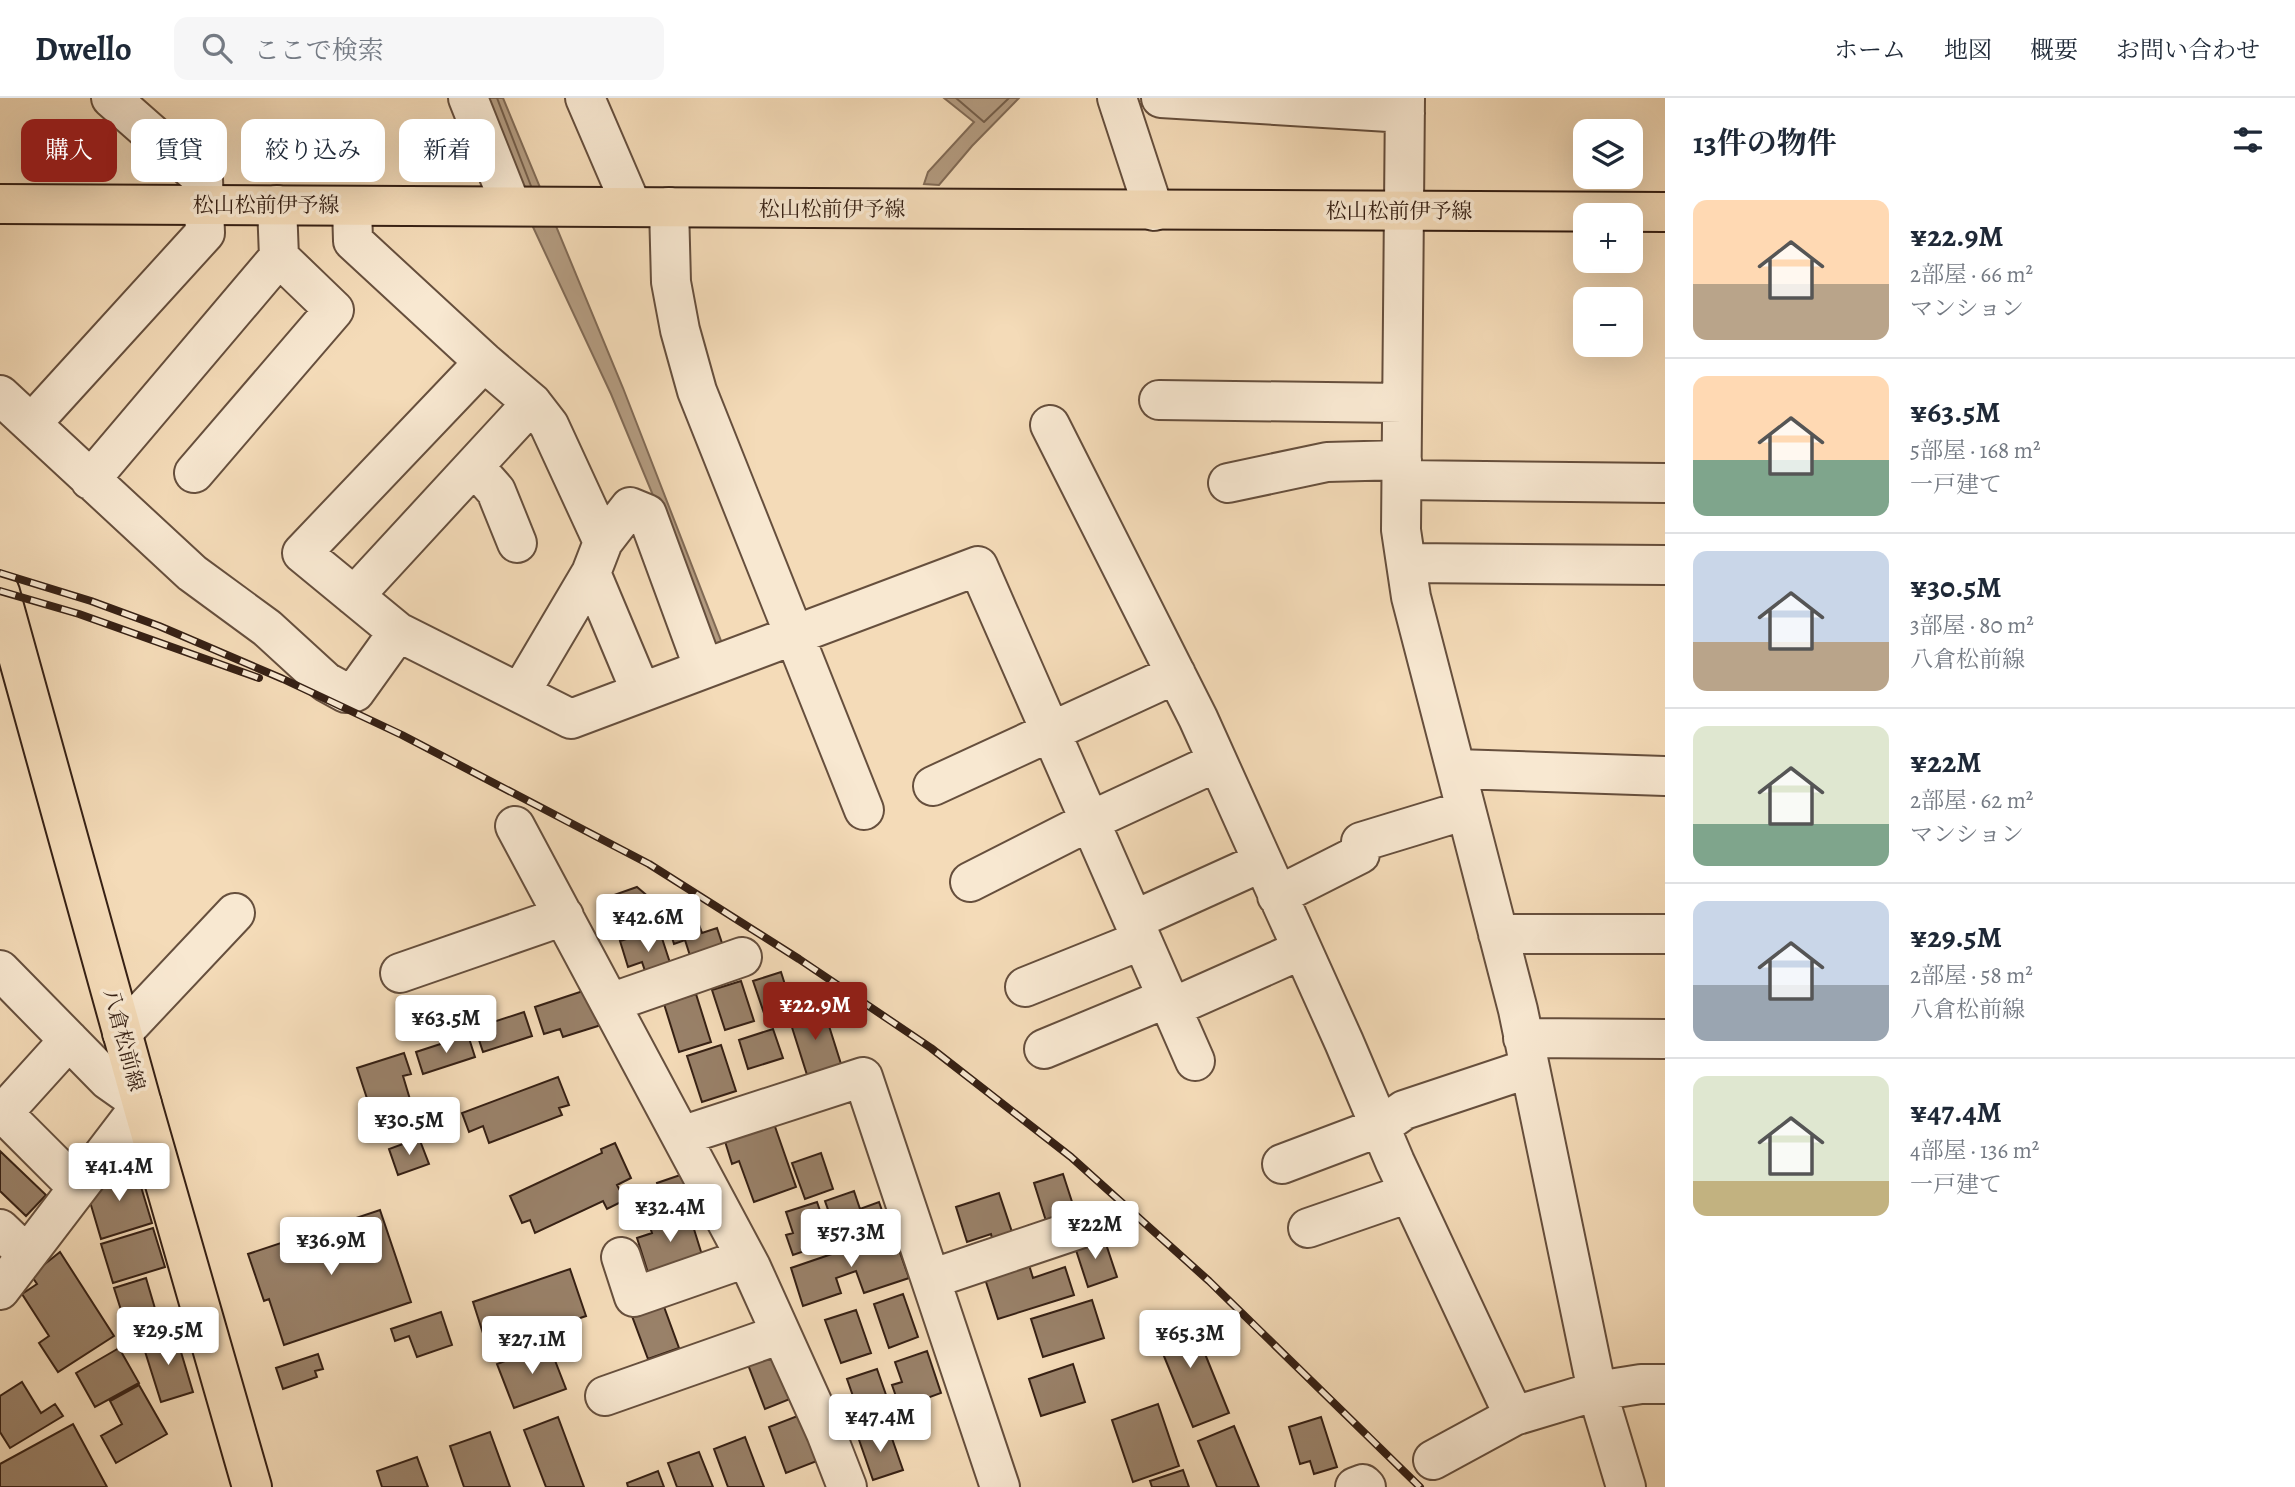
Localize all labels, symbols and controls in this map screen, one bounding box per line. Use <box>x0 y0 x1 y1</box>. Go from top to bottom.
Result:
search box <box>174 17 664 80</box>
text: Dwello <box>35 26 132 71</box>
icon: search <box>198 29 236 67</box>
text: ここで検索 <box>254 33 384 68</box>
text: ホーム <box>1834 34 1906 66</box>
text: 地図 <box>1944 34 1992 66</box>
text: 概要 <box>2030 34 2078 66</box>
text: お問い合わせ <box>2116 34 2260 66</box>
chip: 購入 <box>21 119 117 182</box>
chip: 賃貸 <box>131 119 227 182</box>
chip: 絞り込み <box>241 119 385 182</box>
chip: 新着 <box>399 119 495 182</box>
map controls <box>1573 119 1643 357</box>
button: layers <box>1573 119 1643 189</box>
icon: filters <box>2229 121 2267 159</box>
text: 13件の物件 <box>1693 123 1837 163</box>
street label: 松山松前伊予線 <box>193 191 340 219</box>
street label: 松山松前伊予線 <box>759 195 906 223</box>
street label: 松山松前伊予線 <box>1326 197 1473 225</box>
button: + <box>1573 203 1643 273</box>
text: ¥22.9M <box>1910 216 2004 256</box>
icon: home <box>1749 228 1833 312</box>
text: 2部屋 · 66 m² <box>1910 259 2033 290</box>
button: − <box>1573 287 1643 357</box>
text: マンション <box>1910 293 2024 324</box>
text: ¥63.5M <box>1910 392 2000 432</box>
icon: home <box>1749 404 1833 488</box>
text: 5部屋 · 168 m² <box>1910 435 2040 466</box>
text: 一戸建て <box>1910 469 2002 500</box>
text: ¥30.5M <box>1910 567 2002 607</box>
icon: home <box>1749 579 1833 663</box>
text: 3部屋 · 80 m² <box>1910 610 2034 641</box>
text: 八倉松前線 <box>1910 644 2025 675</box>
text: ¥22M <box>1910 742 1981 782</box>
icon: home <box>1749 754 1833 838</box>
text: 2部屋 · 62 m² <box>1910 785 2033 816</box>
text: マンション <box>1910 819 2024 850</box>
pin: ¥42.6M <box>591 894 705 954</box>
text: ¥42.6M <box>612 901 684 932</box>
text: ¥29.5M <box>1910 917 2002 957</box>
icon: home <box>1749 929 1833 1013</box>
text: 2部屋 · 58 m² <box>1910 960 2033 991</box>
pin: ¥22.9M <box>758 982 872 1042</box>
street label: 八倉松前線 <box>97 986 151 1094</box>
text: ¥22.9M <box>779 989 851 1020</box>
text: 八倉松前線 <box>1910 994 2025 1025</box>
pin: ¥63.5M <box>389 996 503 1055</box>
text: ¥63.5M <box>411 1002 481 1033</box>
text: ¥47.4M <box>1910 1092 2002 1132</box>
pin: ¥30.5M <box>352 1098 466 1157</box>
text: ¥30.5M <box>374 1104 444 1135</box>
icon: home <box>1749 1104 1833 1188</box>
text: 4部屋 · 136 m² <box>1910 1135 2039 1166</box>
pin: ¥41.4M <box>62 1144 176 1203</box>
text: ¥41.4M <box>85 1150 153 1181</box>
text: 一戸建て <box>1910 1169 2002 1200</box>
pin: ¥32.4M <box>613 1184 727 1244</box>
text: ¥32.4M <box>635 1191 705 1222</box>
pin: ¥22M <box>1054 1202 1136 1261</box>
text: ¥22M <box>1068 1208 1122 1239</box>
pin: ¥57.3M <box>794 1210 908 1269</box>
text: ¥57.3M <box>817 1216 885 1247</box>
pin: ¥36.9M <box>274 1218 388 1277</box>
text: ¥36.9M <box>296 1224 366 1255</box>
pin: ¥29.5M <box>111 1308 225 1367</box>
pin: ¥65.3M <box>1133 1310 1247 1370</box>
text: ¥29.5M <box>133 1314 203 1345</box>
pin: ¥27.1M <box>475 1316 589 1376</box>
text: ¥65.3M <box>1155 1317 1225 1348</box>
text: ¥27.1M <box>498 1323 566 1354</box>
pin: ¥47.4M <box>823 1394 937 1454</box>
text: ¥47.4M <box>845 1401 915 1432</box>

